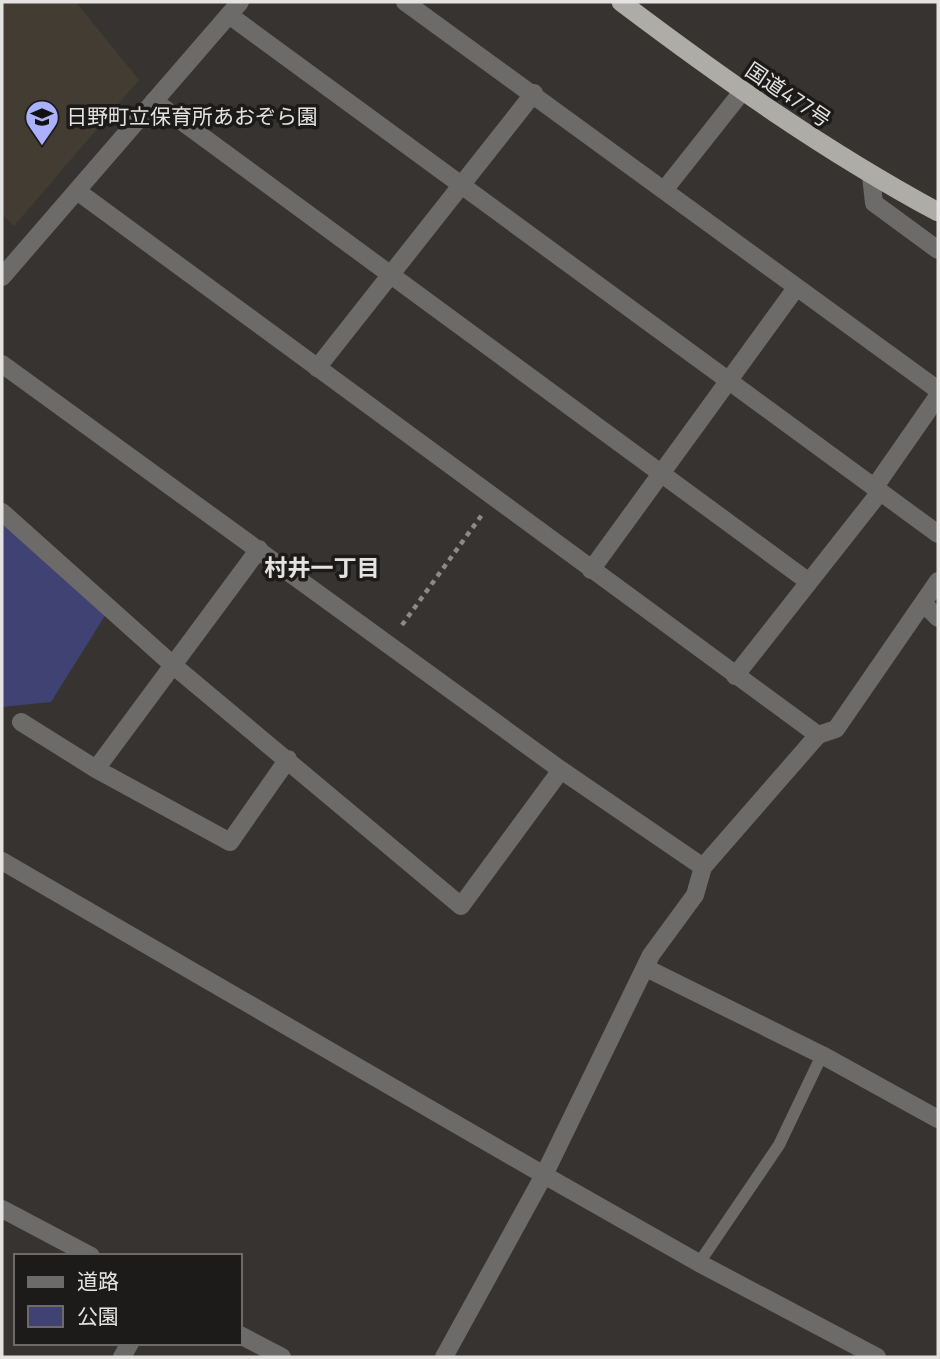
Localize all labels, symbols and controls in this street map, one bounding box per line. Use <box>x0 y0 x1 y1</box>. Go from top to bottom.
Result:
street label: 国道477号 <box>741 55 837 133</box>
school or university icon: 日野町立保育所あおぞら園 <box>23 98 61 147</box>
place label: 日野町立保育所あおぞら園 <box>66 102 318 130</box>
district label: 村井一丁目 <box>265 551 380 583</box>
legend <box>14 1254 242 1345</box>
text: 道路 <box>77 1267 119 1295</box>
text: 公園 <box>77 1302 119 1330</box>

